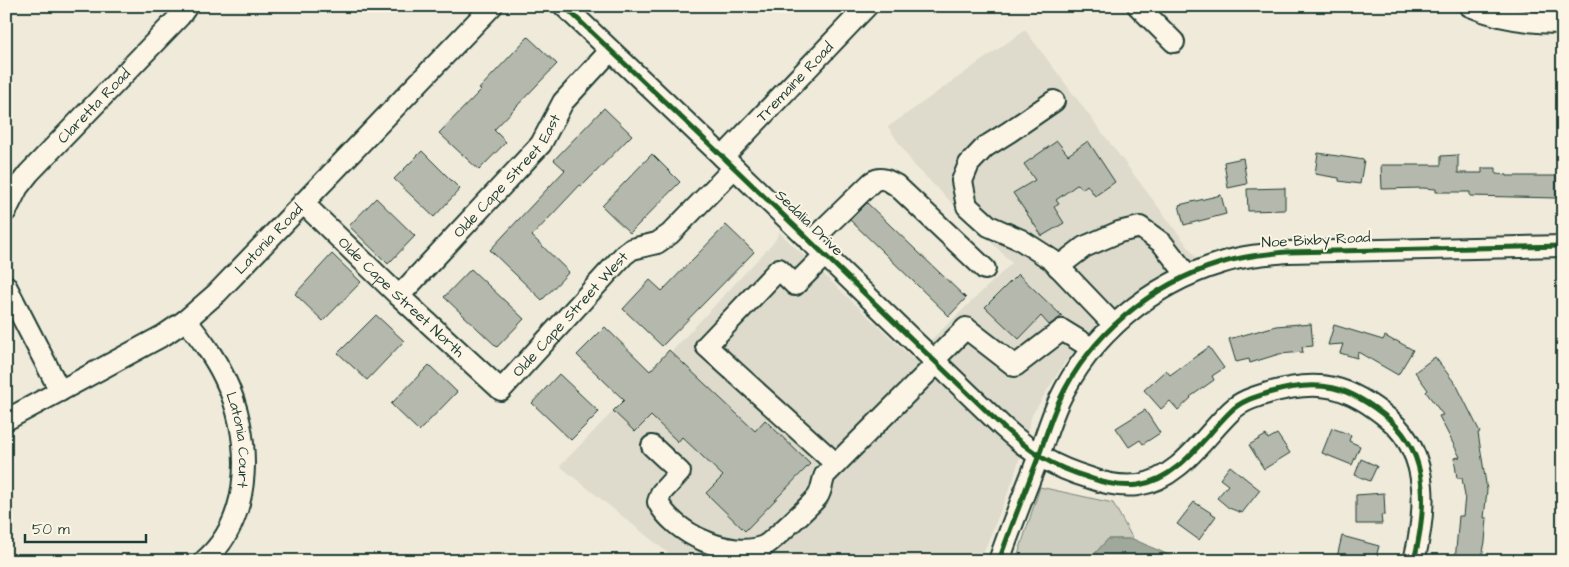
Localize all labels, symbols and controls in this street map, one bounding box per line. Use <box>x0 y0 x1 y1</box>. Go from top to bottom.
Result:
street label: Tremaine Road <box>751 37 838 126</box>
street label: Claretta Road <box>52 63 135 148</box>
street label: Olde Cape Street East <box>448 110 565 242</box>
street label: Sedalia Drive <box>770 185 848 261</box>
street label: Latonia Road <box>230 199 308 279</box>
street label: Noe Bixby Road <box>1261 227 1371 254</box>
street label: Olde Cape Street North <box>333 232 470 362</box>
street label: Olde Cape Street West <box>507 247 633 382</box>
street label: Latonia Court <box>221 389 254 489</box>
scale bar <box>25 512 146 544</box>
text: 50 m <box>32 519 70 540</box>

